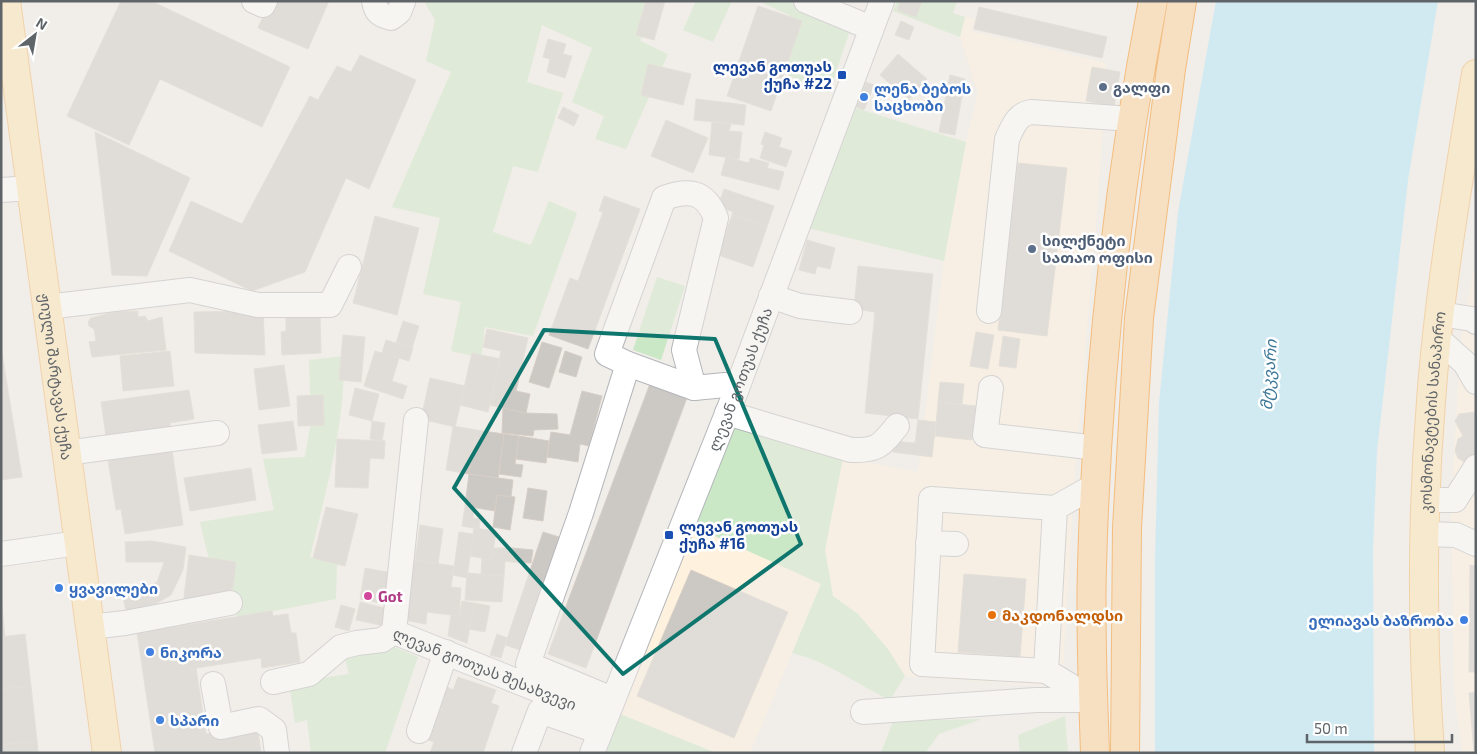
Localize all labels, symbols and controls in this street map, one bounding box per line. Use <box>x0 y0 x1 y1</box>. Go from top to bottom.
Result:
north arrow <box>10 10 60 60</box>
text: N <box>33 14 51 33</box>
place label: ლევან გოთუას ქუჩა #22 <box>713 57 832 93</box>
marker: ლევან გოთუას ქუჩა #22 <box>836 69 848 81</box>
place label: გალფი <box>1113 78 1170 97</box>
place label: ლენა ბებოს საცხობი <box>874 79 971 115</box>
marker: გალფი <box>1097 81 1109 93</box>
marker: ლენა ბებოს საცხობი <box>858 91 870 103</box>
place label: სილქნეტი სათაო ოფისი <box>1042 231 1153 267</box>
marker: სილქნეტი სათაო ოფისი <box>1026 243 1038 255</box>
street label: ჟიული შარტავას ქუჩა <box>35 292 77 461</box>
street label: ლევან გოთუას ქუჩა <box>704 305 776 454</box>
street label: კოსმონავტების სანაპირო <box>1416 310 1449 514</box>
water label: მტკვარი <box>1256 338 1281 411</box>
place label: ლევან გოთუას ქუჩა #16 <box>679 517 798 553</box>
marker: ლევან გოთუას ქუჩა #16 <box>663 529 675 541</box>
place label: ყვავილები <box>69 579 158 598</box>
marker: ყვავილები <box>53 582 65 594</box>
place label: Got <box>378 587 403 605</box>
marker: Got <box>362 590 374 602</box>
place label: მაკდონალდსი <box>1002 606 1123 625</box>
marker: მაკდონალდსი <box>986 609 998 621</box>
place label: ელიავას ბაზრობა <box>1309 611 1454 630</box>
marker: ელიავას ბაზრობა <box>1458 614 1470 626</box>
street label: ლევან გოთუას შესახვევი <box>390 624 579 713</box>
place label: ნიკორა <box>160 643 222 662</box>
marker: ნიკორა <box>144 646 156 658</box>
place label: სპარი <box>170 711 219 729</box>
scale bar <box>1307 712 1452 744</box>
marker: სპარი <box>154 714 166 726</box>
text: 50 m <box>1314 719 1348 737</box>

